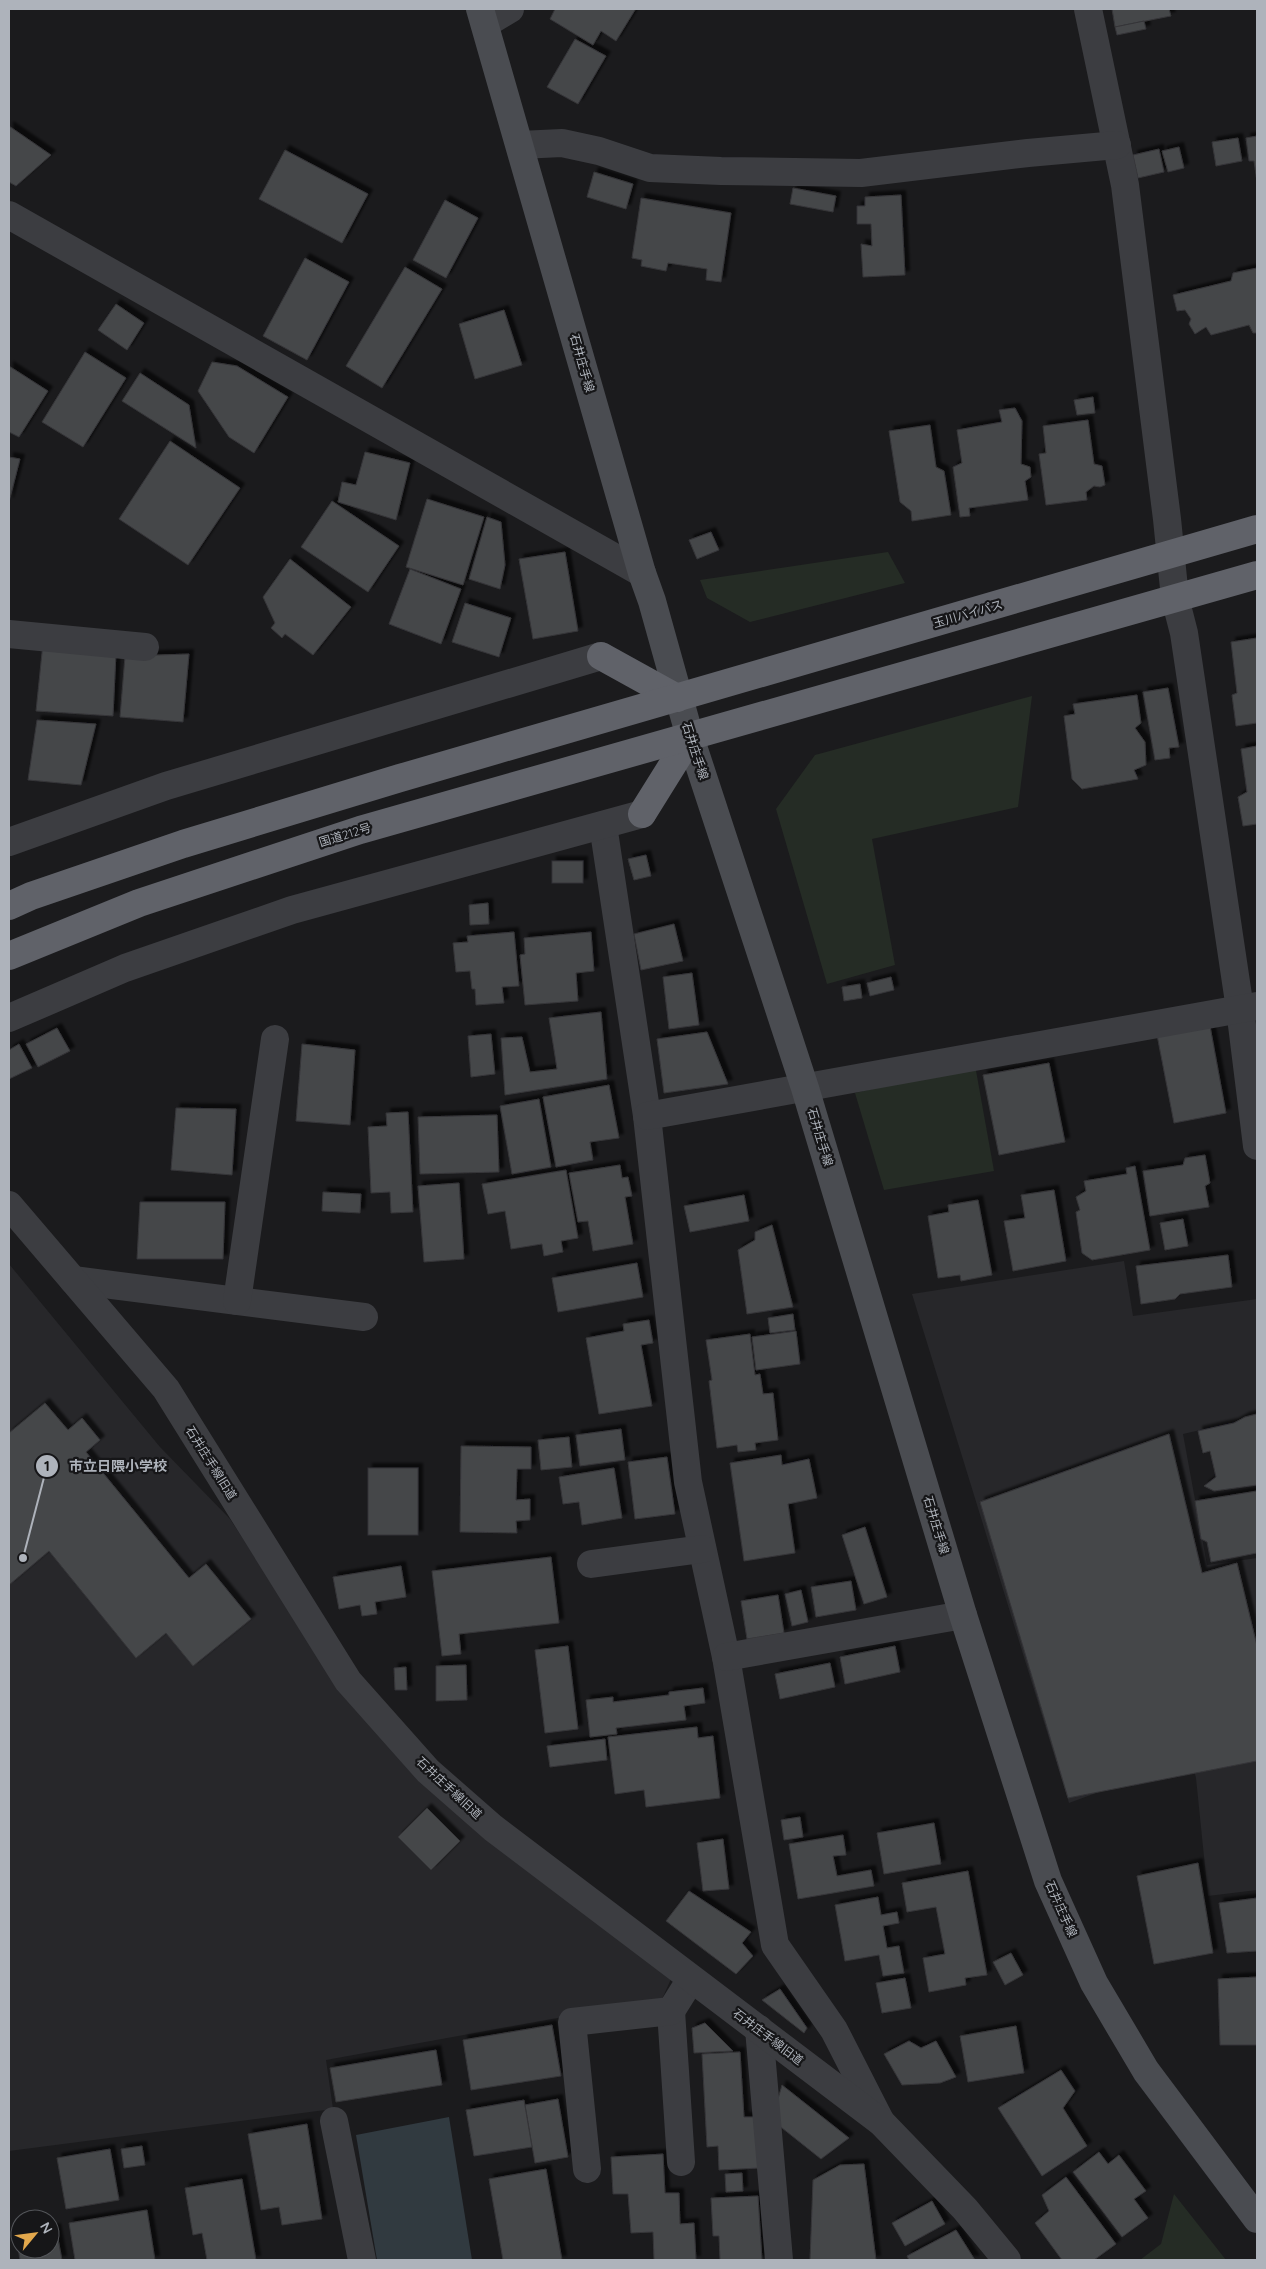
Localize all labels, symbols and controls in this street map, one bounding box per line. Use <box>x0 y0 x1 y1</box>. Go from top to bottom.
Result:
street label: 石井庄手線 <box>567 332 598 394</box>
street label: 玉川バイパス <box>931 596 1004 631</box>
street label: 石井庄手線 <box>679 720 712 782</box>
street label: 国道212号 <box>317 819 373 850</box>
street label: 石井庄手線 <box>805 1106 836 1168</box>
street label: 石井庄手線旧道 <box>183 1423 240 1502</box>
callout: 市立日隈小学校 <box>34 1452 177 1481</box>
text: 1 <box>44 1456 50 1475</box>
text: 市立日隈小学校 <box>69 1457 167 1475</box>
street label: 石井庄手線 <box>921 1494 952 1556</box>
street label: 石井庄手線旧道 <box>414 1753 485 1822</box>
street label: 石井庄手線 <box>1042 1878 1081 1939</box>
street label: 石井庄手線旧道 <box>730 2005 806 2068</box>
north arrow <box>10 2209 60 2259</box>
text: N <box>36 2219 57 2237</box>

